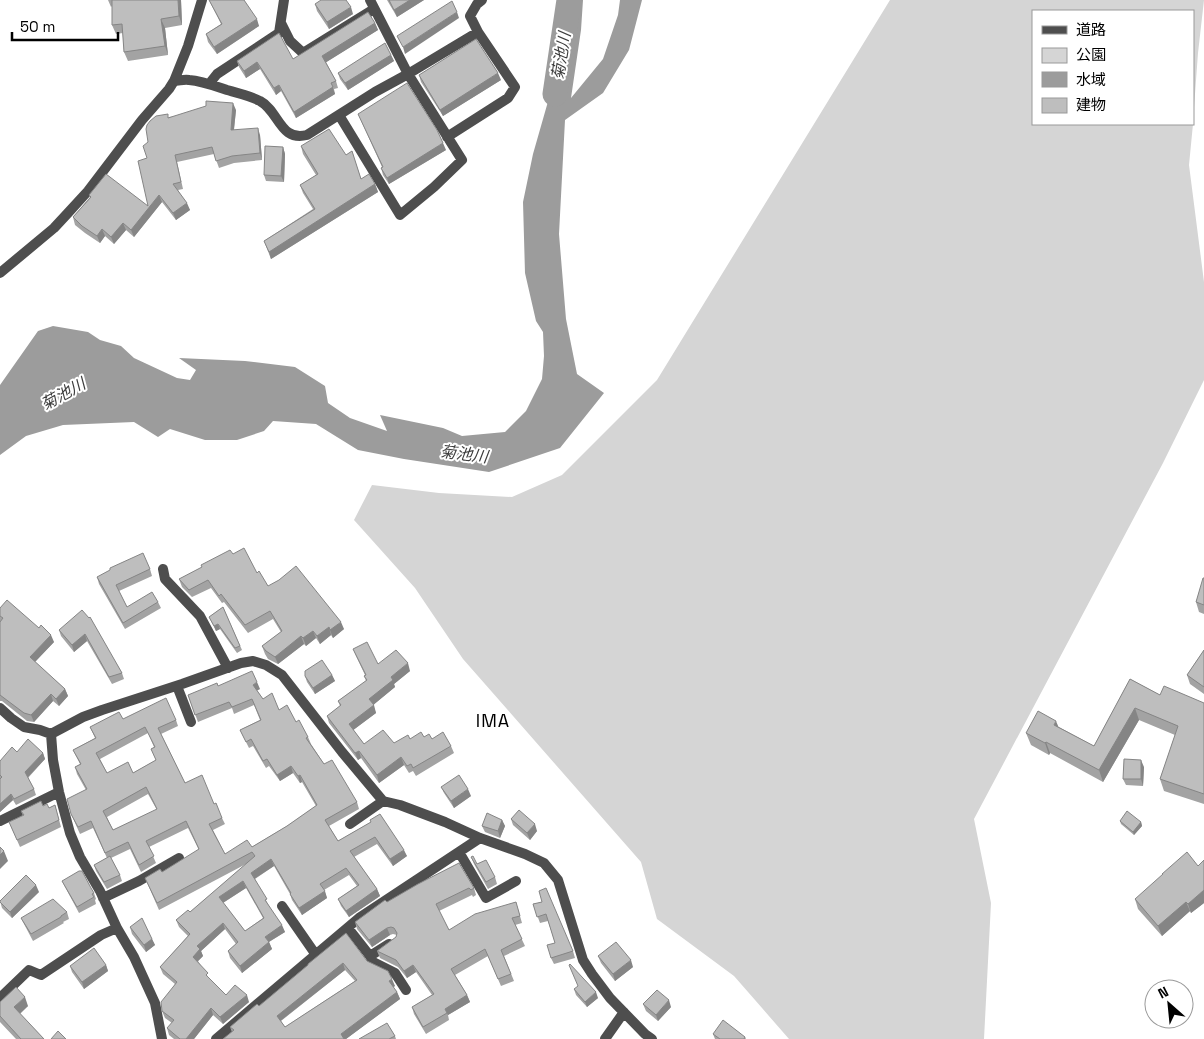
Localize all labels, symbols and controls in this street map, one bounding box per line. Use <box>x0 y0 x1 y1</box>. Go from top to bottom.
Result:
scale bar <box>12 10 119 42</box>
legend <box>1032 10 1194 125</box>
text: 50 m <box>20 17 55 36</box>
text: 道路 <box>1076 20 1106 39</box>
water label: 菊池川 <box>547 29 575 81</box>
text: 公園 <box>1076 45 1106 64</box>
text: 水域 <box>1076 70 1106 89</box>
text: 建物 <box>1076 95 1106 114</box>
water label: 菊池川 <box>37 372 91 415</box>
water label: 菊池川 <box>439 441 491 468</box>
district label: IMA <box>476 709 510 732</box>
north arrow <box>1144 979 1194 1029</box>
text: N <box>1155 982 1171 1003</box>

